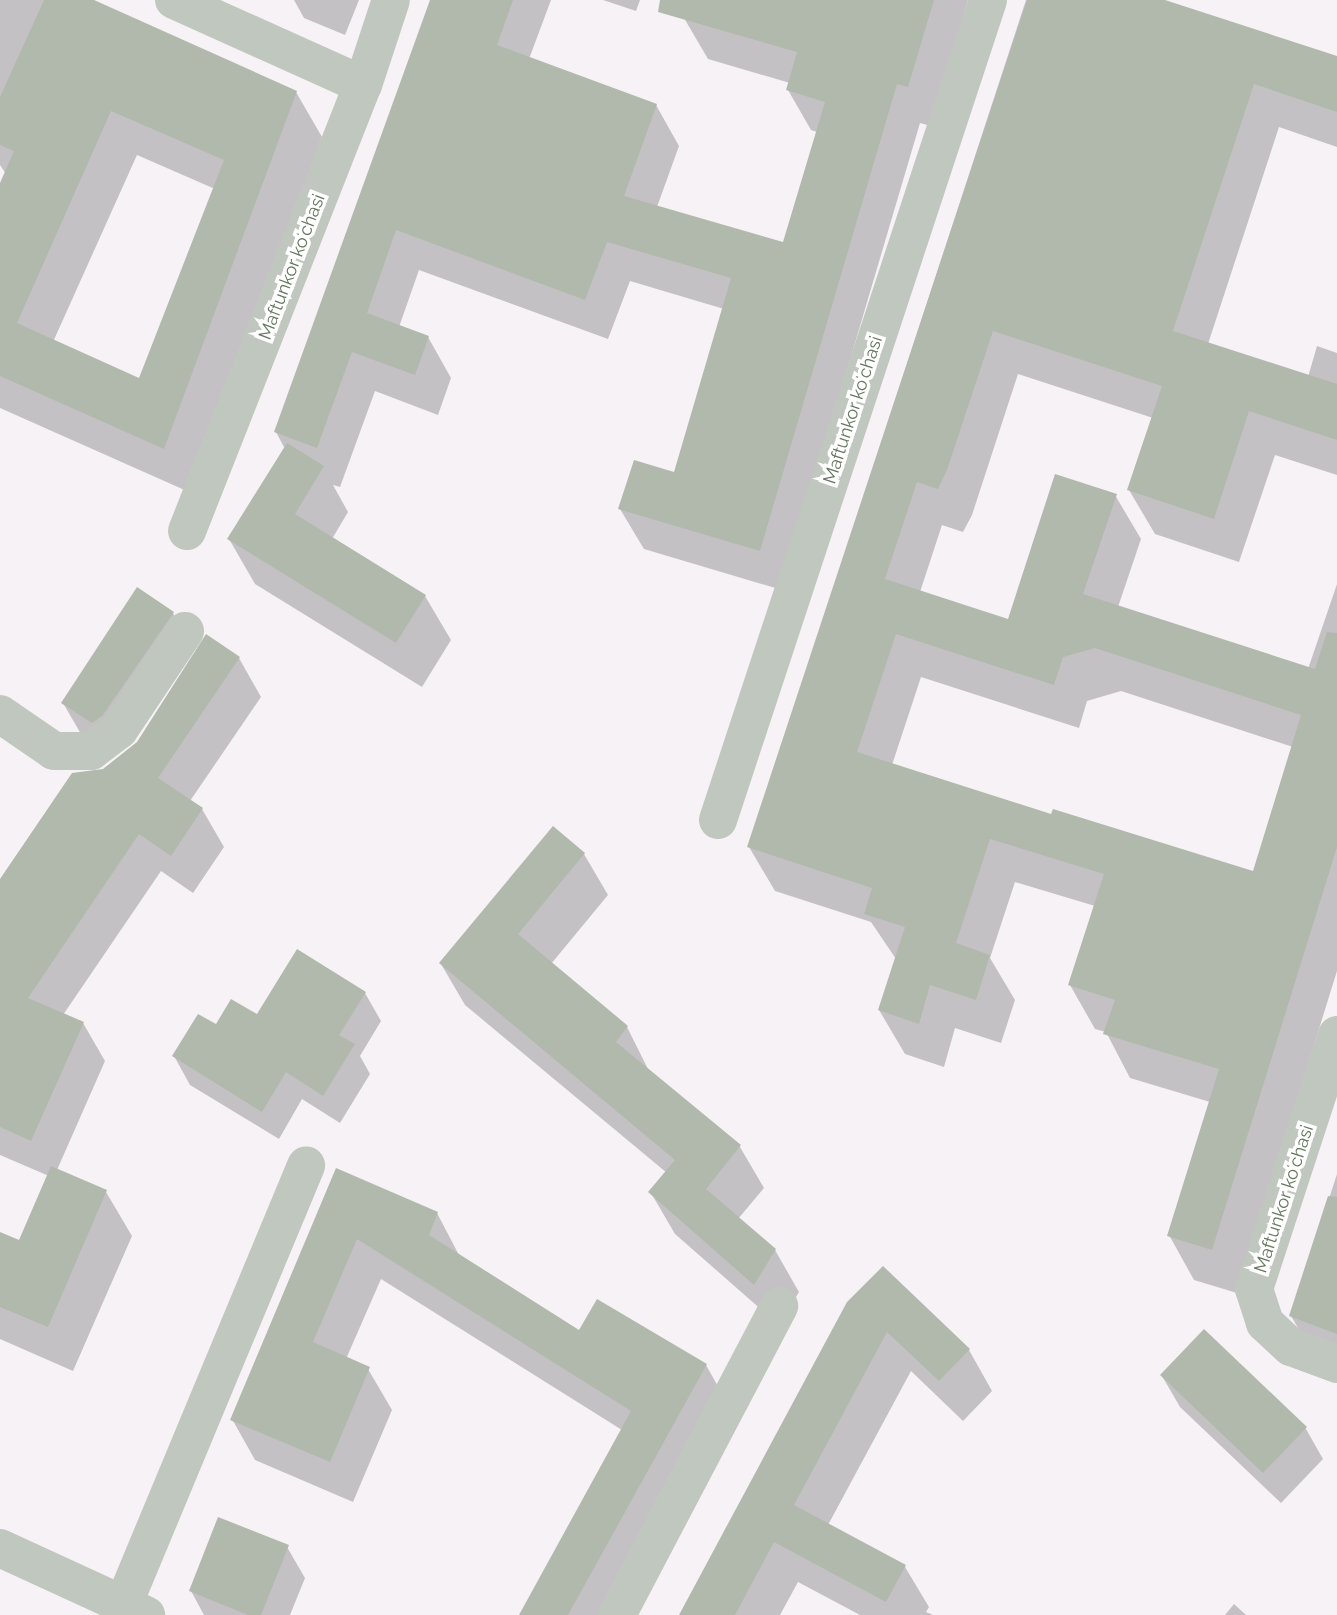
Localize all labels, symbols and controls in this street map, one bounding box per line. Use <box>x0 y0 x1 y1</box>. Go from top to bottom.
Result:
street label: Maftunkor koʻchasi <box>254 191 330 343</box>
street label: Maftunkor koʻchasi <box>819 333 887 487</box>
street label: Maftunkor koʻchasi <box>1250 1122 1318 1276</box>

